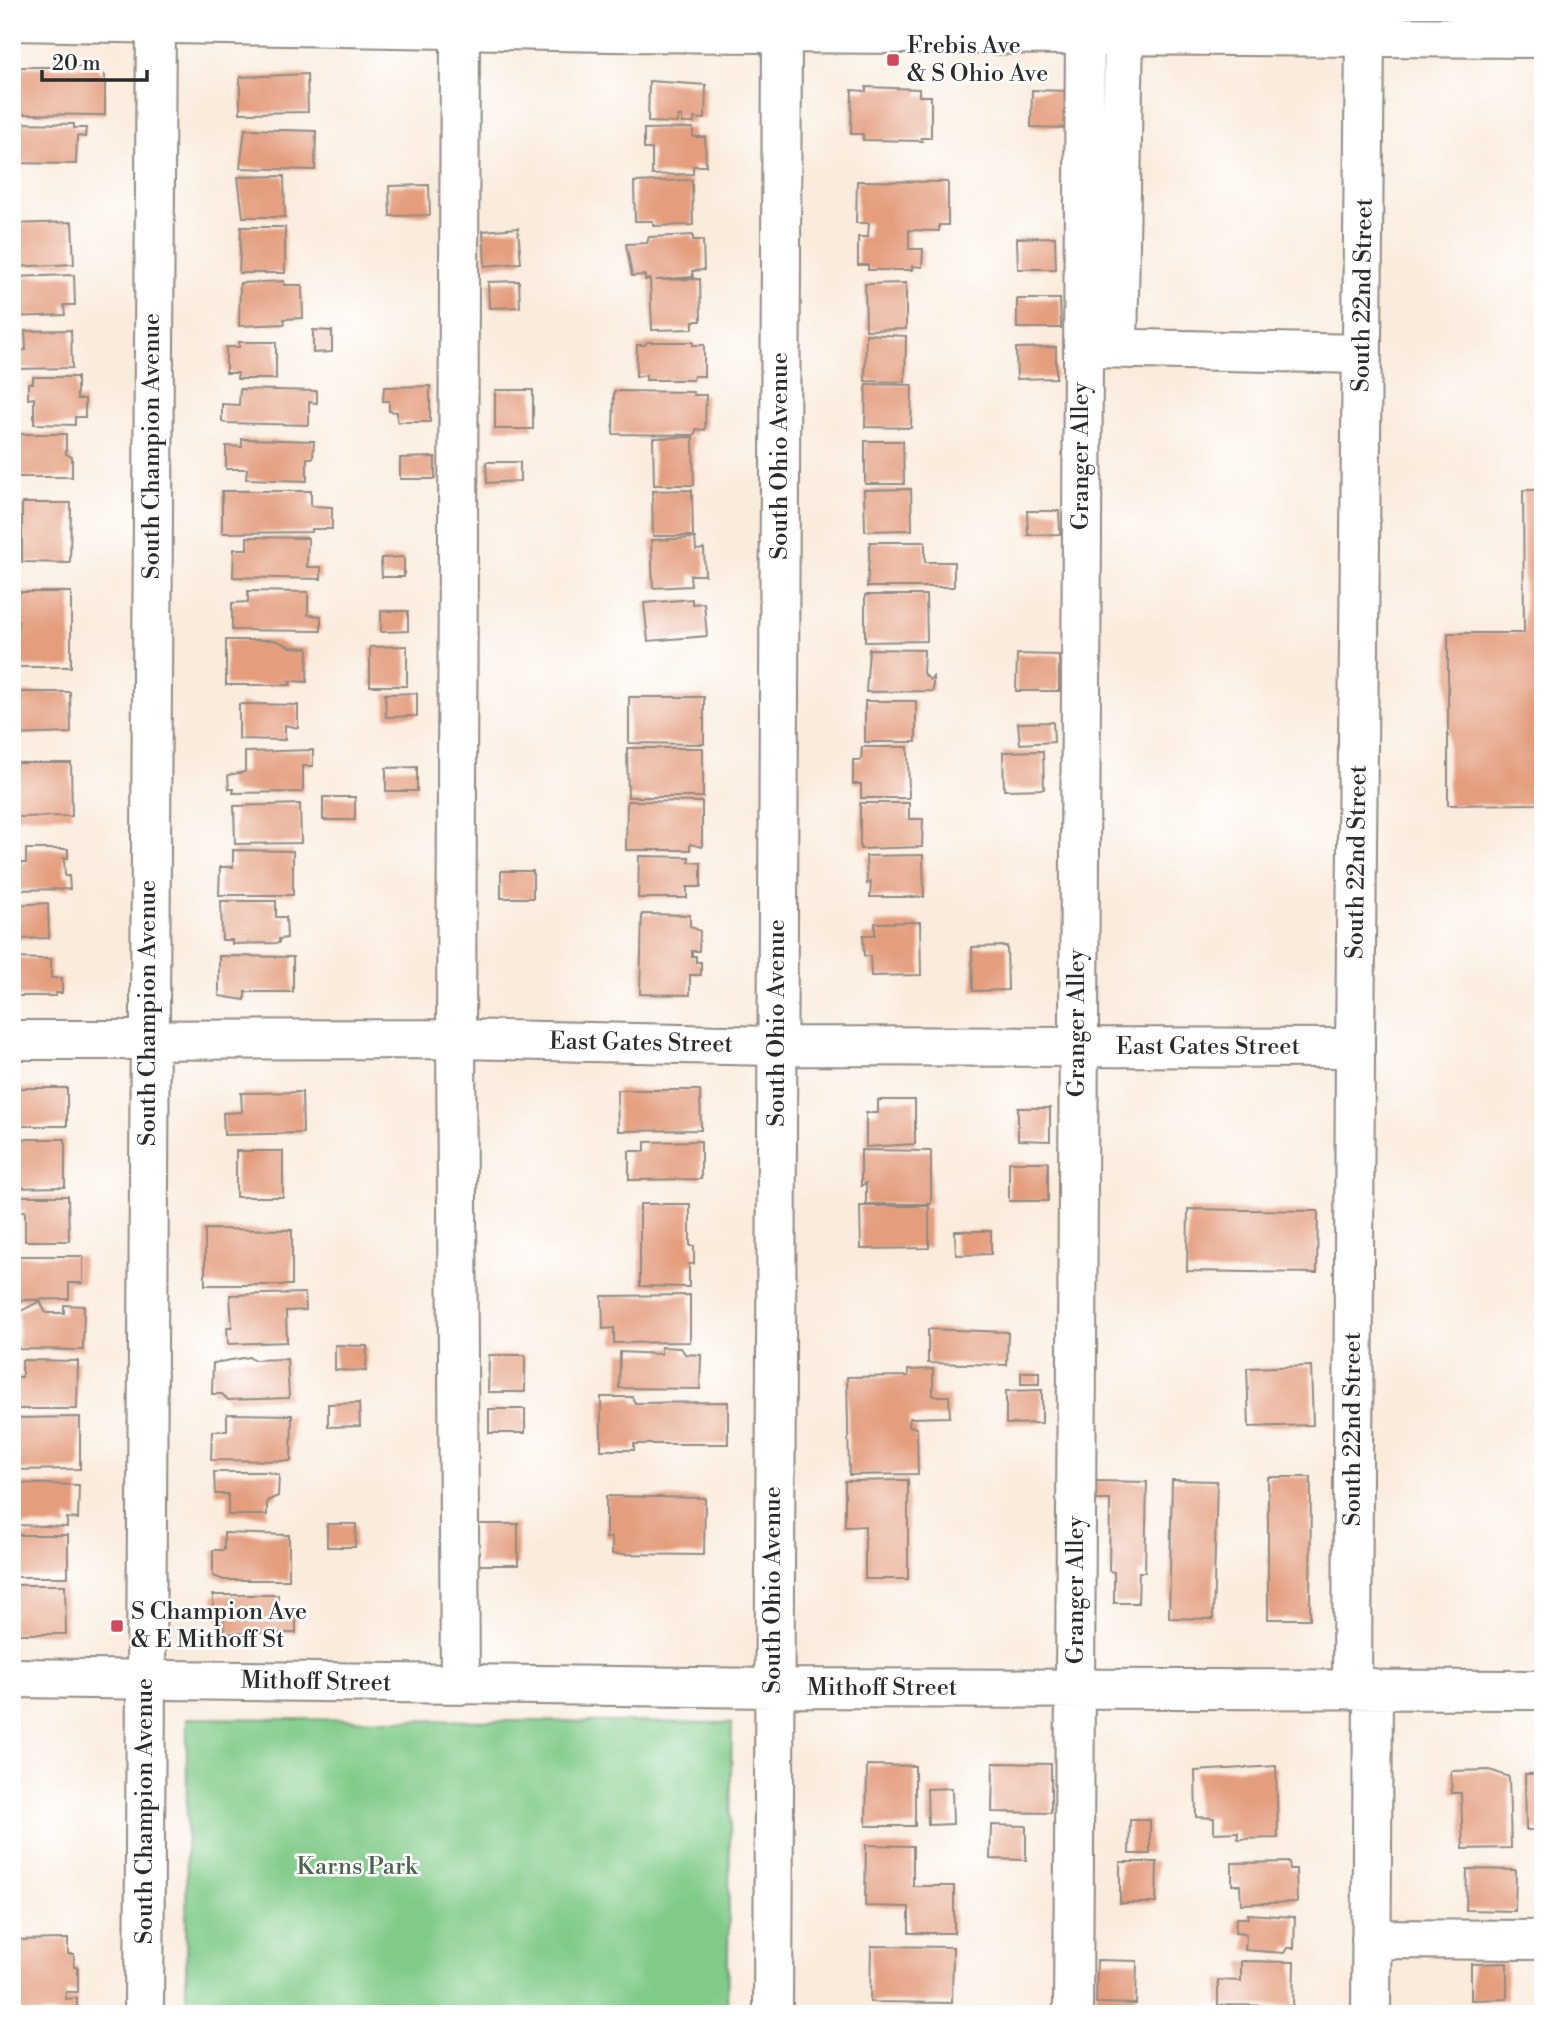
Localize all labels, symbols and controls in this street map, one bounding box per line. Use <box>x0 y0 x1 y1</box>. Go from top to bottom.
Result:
place label: Frebis Ave & S Ohio Ave <box>907 31 1048 89</box>
scale bar <box>42 38 147 82</box>
text: 20 m <box>52 51 101 77</box>
marker: Frebis Ave & S Ohio Ave <box>885 52 901 68</box>
street label: South 22nd Street <box>1346 197 1380 392</box>
street label: South Champion Avenue <box>137 313 167 579</box>
street label: South Ohio Avenue <box>765 352 795 560</box>
street label: Granger Alley <box>1066 381 1096 530</box>
street label: South 22nd Street <box>1340 764 1374 959</box>
street label: South Champion Avenue <box>133 880 163 1146</box>
street label: South Ohio Avenue <box>762 919 792 1127</box>
street label: Granger Alley <box>1062 948 1092 1097</box>
street label: East Gates Street <box>549 1026 734 1060</box>
street label: East Gates Street <box>1116 1032 1300 1062</box>
street label: South 22nd Street <box>1338 1331 1368 1526</box>
street label: South Ohio Avenue <box>758 1486 788 1694</box>
street label: Granger Alley <box>1061 1515 1091 1664</box>
place label: S Champion Ave & E Mithoff St <box>131 1597 307 1655</box>
marker: S Champion Ave & E Mithoff St <box>109 1618 125 1634</box>
street label: Mithoff Street <box>240 1666 392 1698</box>
street label: Mithoff Street <box>807 1673 958 1703</box>
street label: South Champion Avenue <box>130 1678 160 1944</box>
park label: Karns Park <box>296 1852 419 1882</box>

